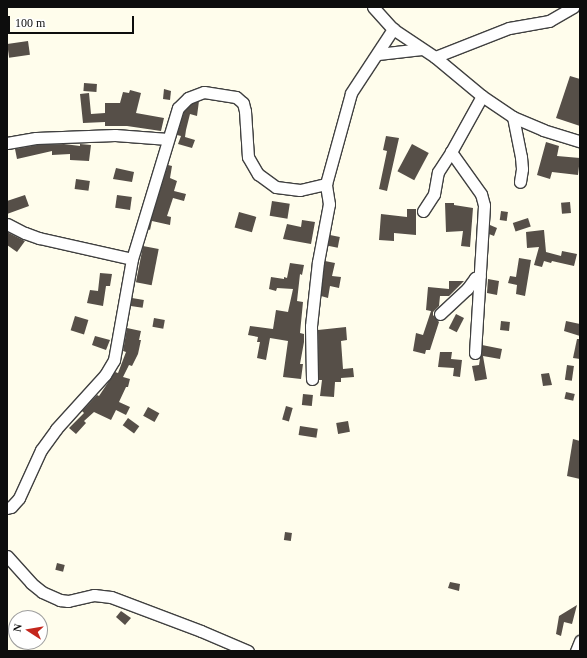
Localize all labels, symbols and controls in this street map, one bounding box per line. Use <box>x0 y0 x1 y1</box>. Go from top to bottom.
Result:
scale bar <box>10 8 136 34</box>
text: 100 m <box>15 16 45 30</box>
north arrow <box>8 610 48 650</box>
text: N <box>11 623 24 633</box>

